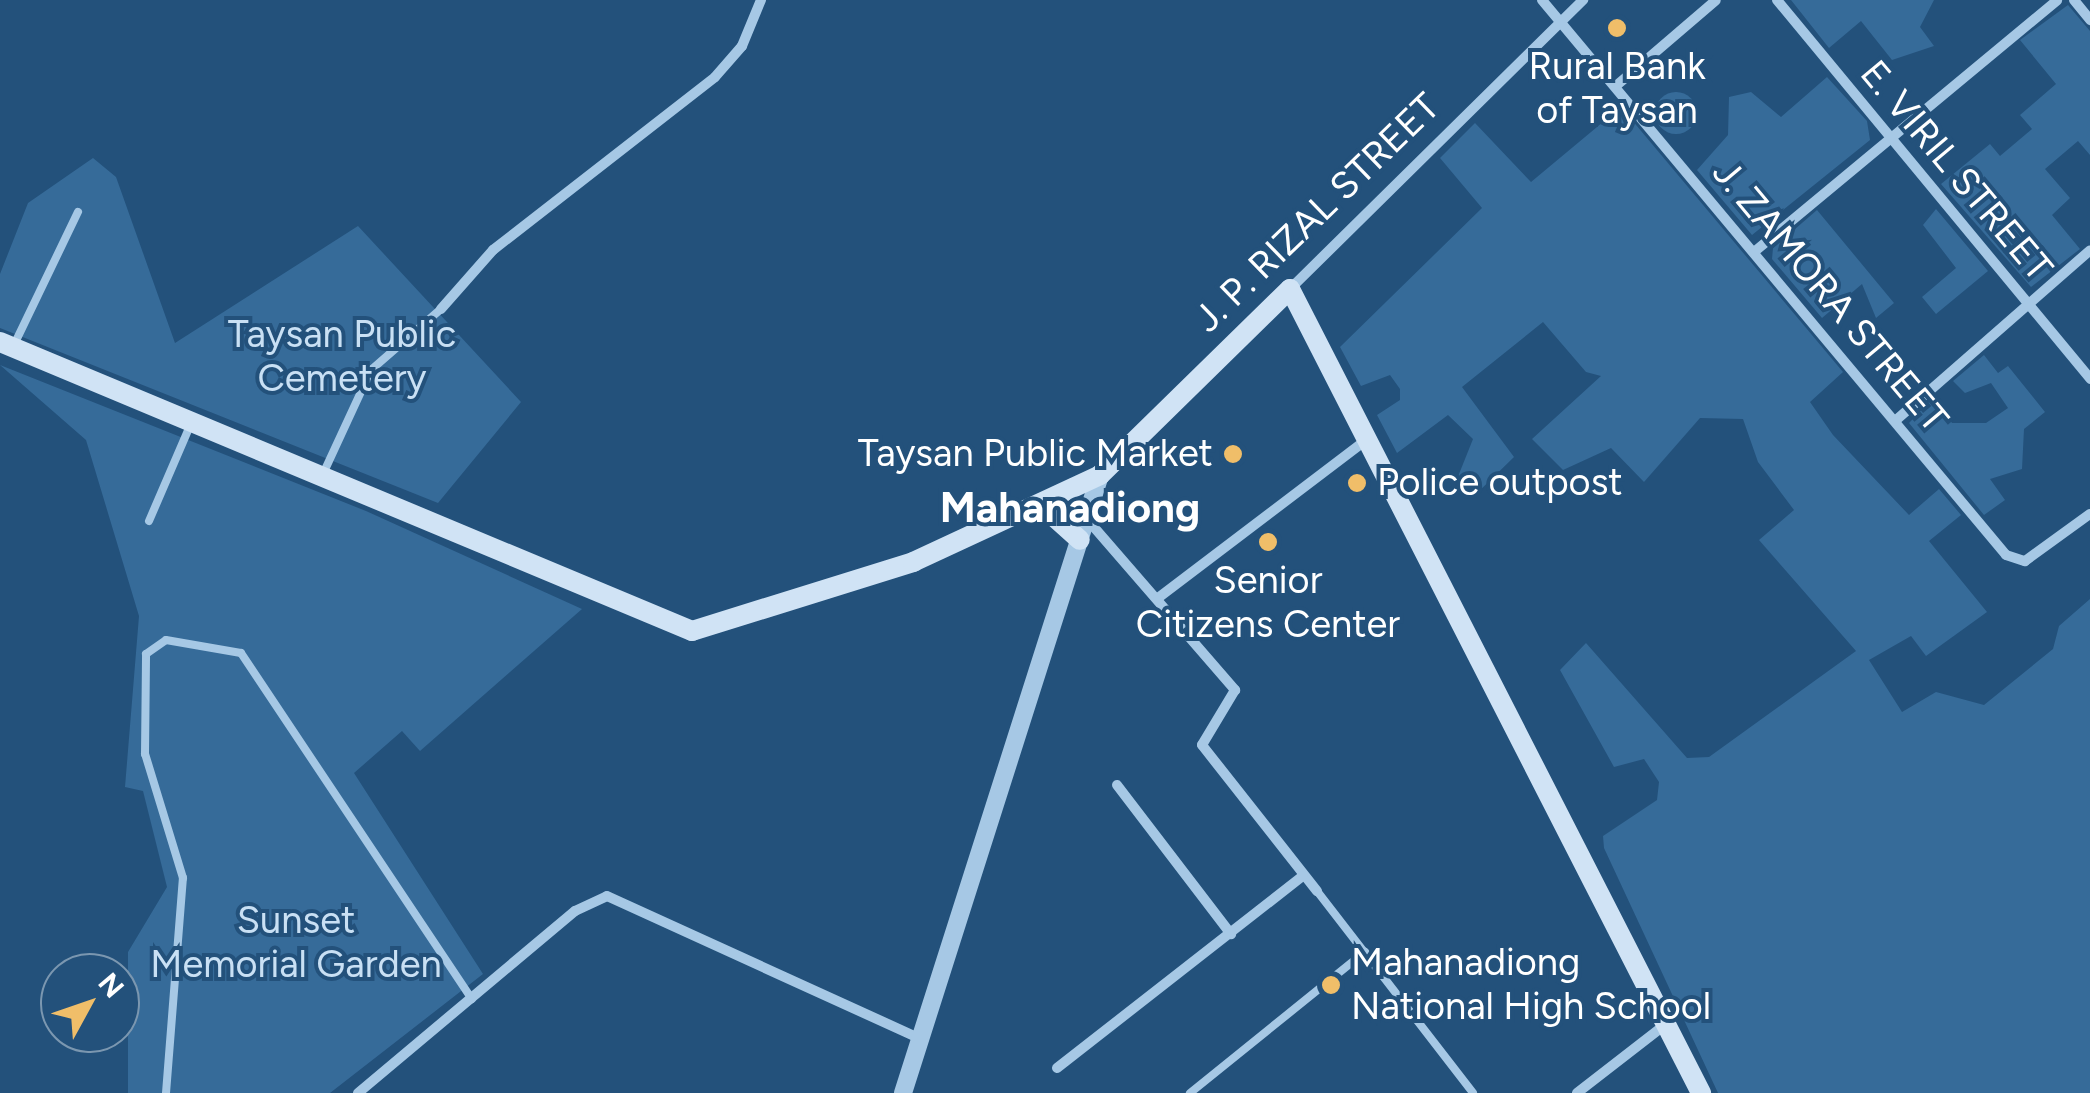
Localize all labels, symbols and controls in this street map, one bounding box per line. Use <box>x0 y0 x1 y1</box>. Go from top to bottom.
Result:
marker: Rural Bank of Taysan <box>1606 17 1628 39</box>
place label: Rural Bank of Taysan <box>1528 44 1706 133</box>
street label: E. VIRIL STREET <box>1851 52 2061 290</box>
street label: J. P. RIZAL STREET <box>1185 84 1449 342</box>
street label: J. ZAMORA STREET <box>1703 151 1957 441</box>
park label: Taysan Public Cemetery <box>228 312 456 402</box>
place label: Taysan Public Market <box>858 431 1213 477</box>
marker: Taysan Public Market <box>1222 443 1244 465</box>
place label: Police outpost <box>1377 460 1623 506</box>
marker: Police outpost <box>1346 472 1368 494</box>
district label: Mahanadiong <box>940 483 1200 533</box>
marker: Senior Citizens Center <box>1257 531 1279 553</box>
place label: Senior Citizens Center <box>1136 558 1400 648</box>
park label: Sunset Memorial Garden <box>150 898 442 988</box>
place label: Mahanadiong National High School <box>1351 940 1711 1030</box>
north arrow <box>40 953 140 1053</box>
text: N <box>91 966 131 1004</box>
marker: Mahanadiong National High School <box>1320 974 1342 996</box>

